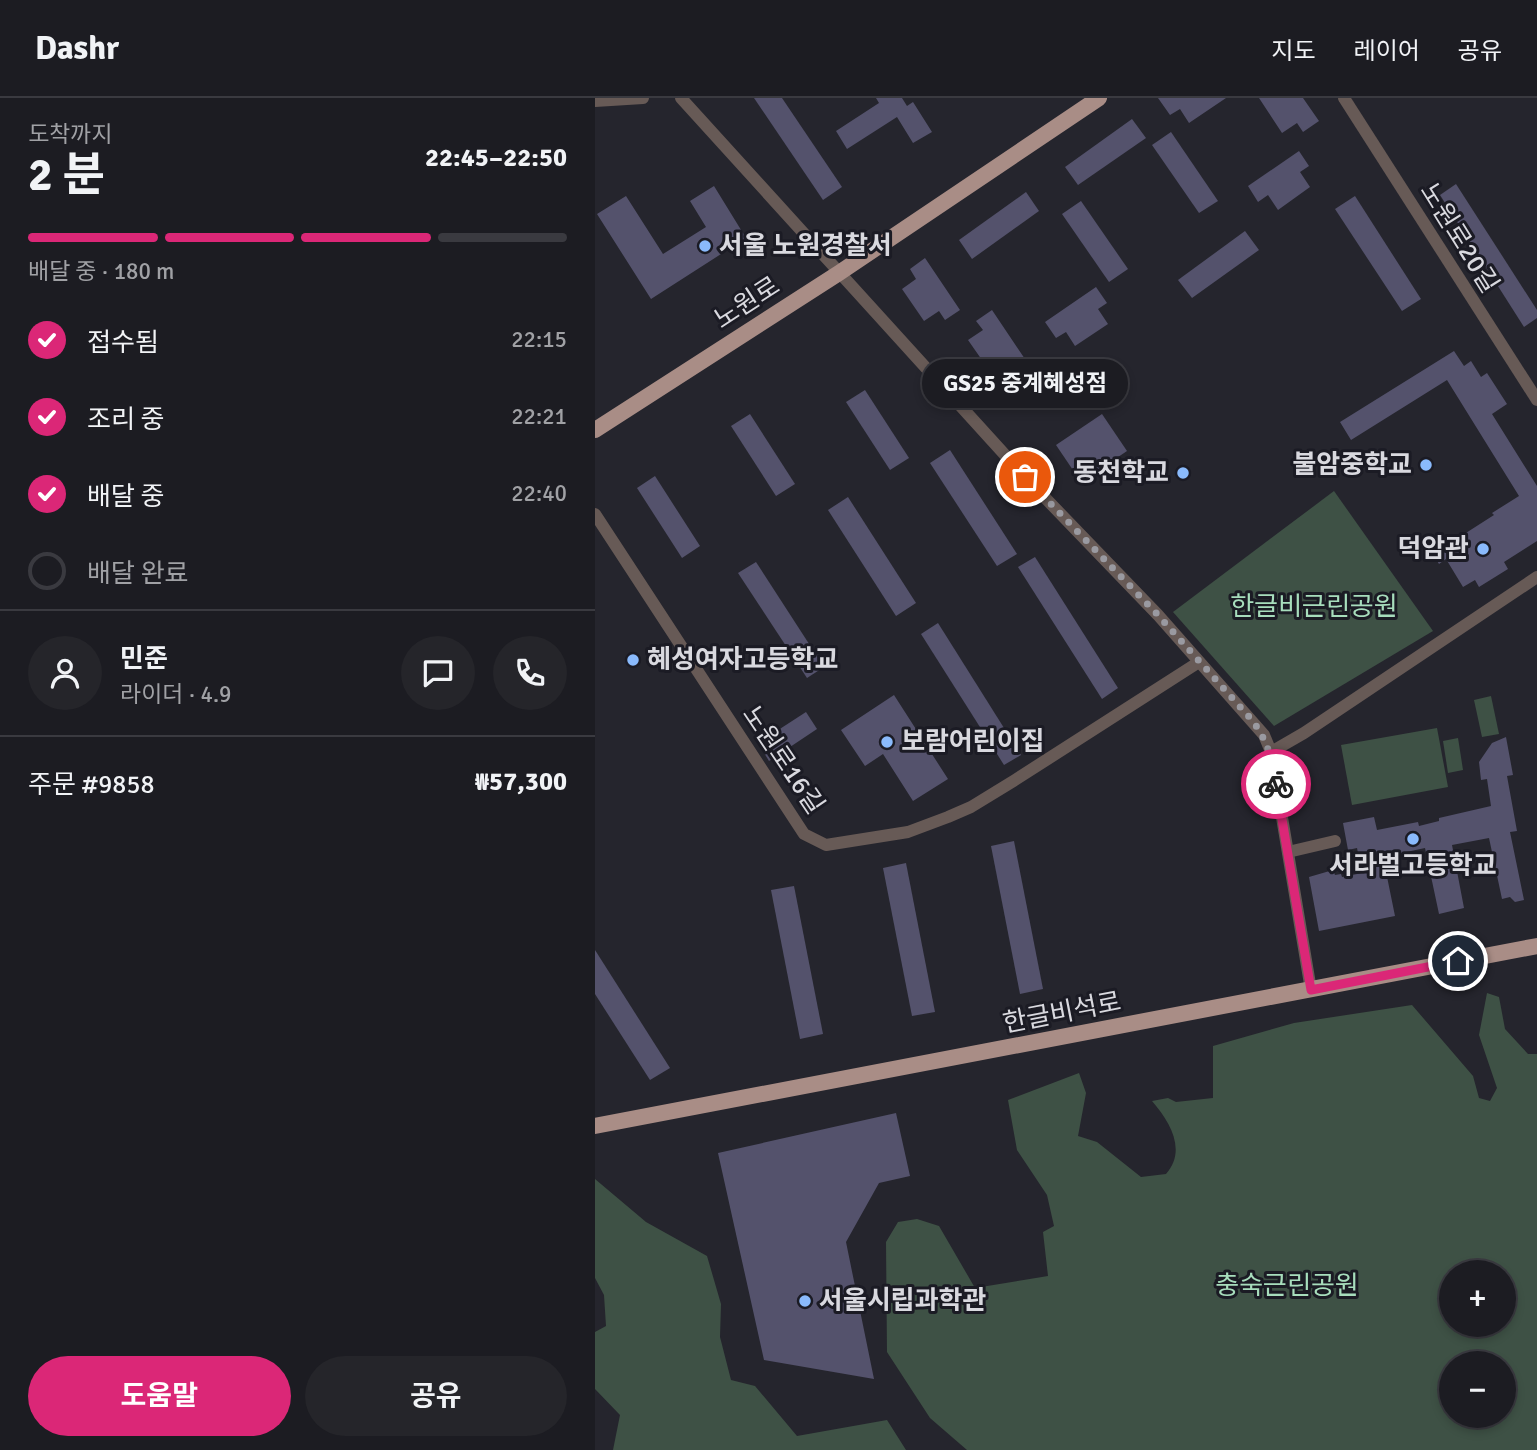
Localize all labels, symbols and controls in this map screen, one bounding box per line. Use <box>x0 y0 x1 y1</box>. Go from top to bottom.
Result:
text: Dashr <box>35 28 119 69</box>
text: 지도 <box>1271 36 1316 66</box>
text: 레이어 <box>1354 36 1420 66</box>
text: 공유 <box>1458 36 1502 66</box>
text: 도착까지 <box>28 120 113 149</box>
text: 22:45–22:50 <box>425 142 567 174</box>
text: 2 분 <box>28 147 105 203</box>
street label: 노원로20길 <box>1413 177 1505 299</box>
place label: 서울 노원경찰서 <box>719 230 892 262</box>
marker: 서울 노원경찰서 <box>697 238 713 254</box>
text: 배달 중 · 180 m <box>28 257 174 286</box>
street label: 노원로 <box>708 270 786 336</box>
icon: check <box>28 321 66 359</box>
text: 22:15 <box>511 325 567 354</box>
text: 접수됨 <box>87 327 159 359</box>
callout: GS25 중계혜성점 <box>922 358 1128 407</box>
text: GS25 중계혜성점 <box>943 369 1107 398</box>
icon: check <box>28 398 66 436</box>
text: 22:21 <box>511 402 567 431</box>
text: 조리 중 <box>87 404 164 436</box>
pin <box>995 447 1055 507</box>
place label: 불암중학교 <box>1292 449 1412 481</box>
place label: 동천학교 <box>1073 457 1169 489</box>
marker: 불암중학교 <box>1418 457 1434 473</box>
icon: bag <box>1006 458 1044 496</box>
marker: 동천학교 <box>1175 465 1191 481</box>
icon: check <box>28 475 66 513</box>
text: 22:40 <box>511 479 567 508</box>
text: 배달 중 <box>87 481 164 513</box>
place label: 덕암관 <box>1397 533 1469 565</box>
marker: 덕암관 <box>1475 541 1491 557</box>
text: 배달 완료 <box>87 558 188 590</box>
park label: 한글비근린공원 <box>1230 591 1398 623</box>
button: person <box>28 636 102 710</box>
button: chat <box>401 636 475 710</box>
button: phone <box>493 636 567 710</box>
text: 민준 <box>120 643 168 675</box>
place label: 혜성여자고등학교 <box>647 644 838 676</box>
marker: 혜성여자고등학교 <box>625 652 641 668</box>
text: 라이더 · 4.9 <box>120 680 232 709</box>
street label: 노원로16길 <box>735 700 831 820</box>
place label: 보람어린이집 <box>901 726 1045 758</box>
marker: 보람어린이집 <box>879 734 895 750</box>
courier <box>1241 749 1311 819</box>
icon: bike <box>1257 765 1295 803</box>
text: ₩57,300 <box>475 766 567 798</box>
text: 주문 #9858 <box>28 769 155 801</box>
marker: 서라벌고등학교 <box>1405 831 1421 847</box>
place label: 서라벌고등학교 <box>1329 850 1497 882</box>
pin <box>1428 931 1488 991</box>
icon: home <box>1439 942 1477 980</box>
street label: 한글비석로 <box>1000 986 1124 1040</box>
map controls <box>1439 1260 1516 1428</box>
button: + <box>1439 1260 1516 1337</box>
park label: 충숙근린공원 <box>1215 1270 1359 1302</box>
place label: 서울시립과학관 <box>819 1285 987 1317</box>
marker: 서울시립과학관 <box>797 1293 813 1309</box>
button: − <box>1439 1351 1516 1428</box>
button: 도움말 <box>28 1356 291 1436</box>
button: 공유 <box>305 1356 567 1436</box>

